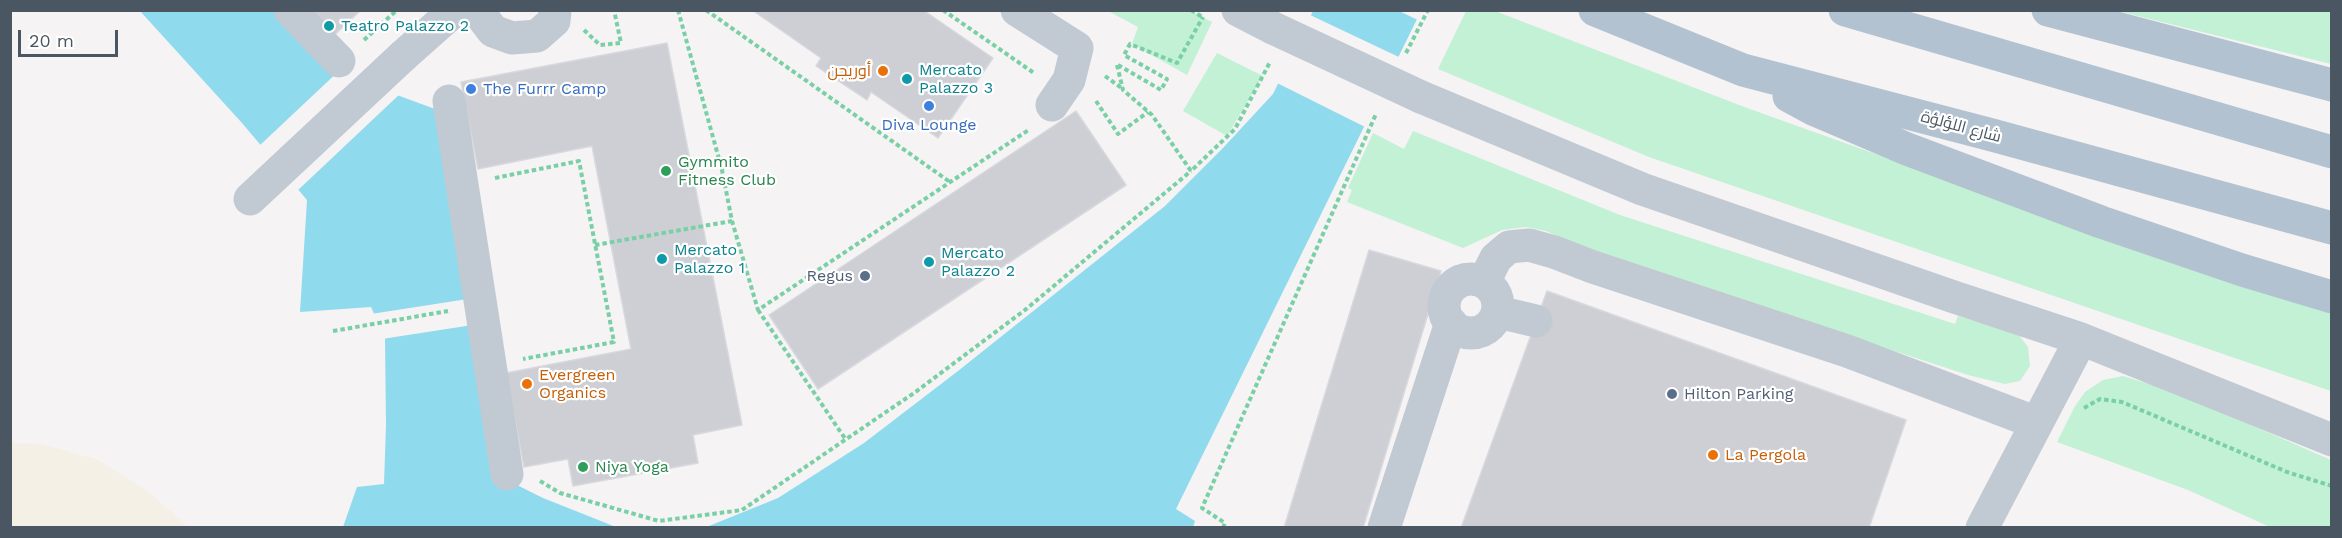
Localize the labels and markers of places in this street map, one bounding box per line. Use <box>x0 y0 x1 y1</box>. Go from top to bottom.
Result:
place label: Teatro Palazzo 2 <box>341 16 469 36</box>
marker: Teatro Palazzo 2 <box>322 19 336 33</box>
place label: Mercato Palazzo 3 <box>919 60 993 98</box>
place label: أوريجن <box>827 61 871 81</box>
marker: أوريجن <box>876 64 890 78</box>
marker: Mercato Palazzo 3 <box>900 72 914 86</box>
place label: The Furrr Camp <box>483 79 606 99</box>
marker: The Furrr Camp <box>464 82 478 96</box>
marker: Diva Lounge <box>922 99 936 113</box>
place label: Diva Lounge <box>882 115 976 135</box>
place label: Gymmito Fitness Club <box>678 152 776 190</box>
marker: Gymmito Fitness Club <box>659 164 673 178</box>
place label: Mercato Palazzo 1 <box>674 240 745 278</box>
place label: Mercato Palazzo 2 <box>941 243 1015 281</box>
marker: Mercato Palazzo 1 <box>655 252 669 266</box>
marker: Mercato Palazzo 2 <box>922 255 936 269</box>
place label: Regus <box>807 266 853 286</box>
marker: Regus <box>858 269 872 283</box>
place label: Evergreen Organics <box>539 365 616 403</box>
marker: Evergreen Organics <box>520 377 534 391</box>
place label: Hilton Parking <box>1684 384 1793 404</box>
marker: Hilton Parking <box>1665 387 1679 401</box>
place label: La Pergola <box>1725 445 1806 465</box>
marker: La Pergola <box>1706 448 1720 462</box>
place label: Niya Yoga <box>595 457 669 477</box>
marker: Niya Yoga <box>576 460 590 474</box>

